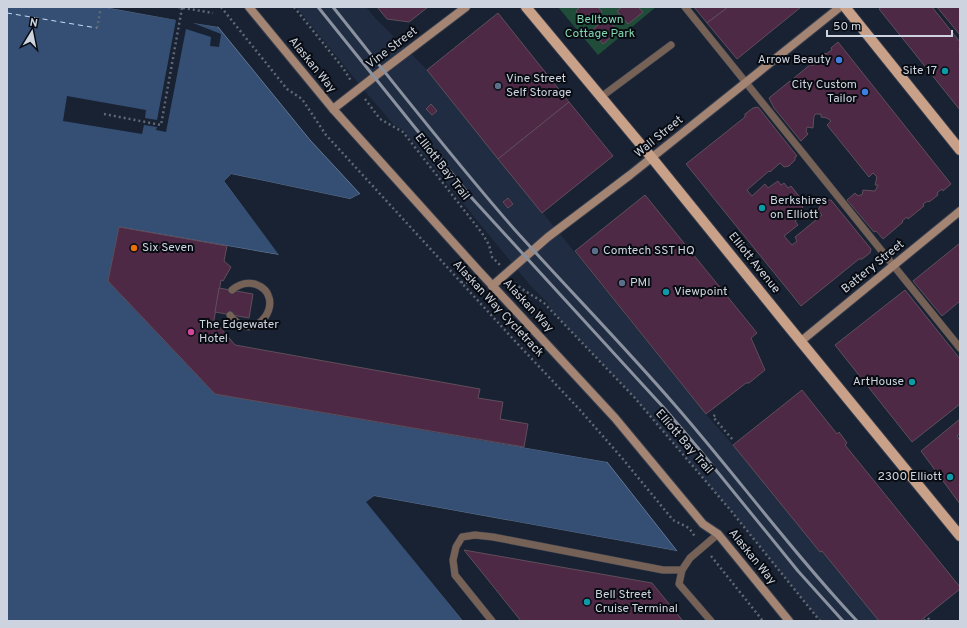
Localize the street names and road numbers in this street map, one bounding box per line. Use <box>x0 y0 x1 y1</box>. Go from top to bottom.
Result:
street label: Vine Street <box>363 24 421 72</box>
street label: Alaskan Way <box>285 34 339 96</box>
street label: Wall Street <box>631 112 687 162</box>
street label: Elliott Bay Trail <box>411 130 473 204</box>
street label: Elliott Avenue <box>724 229 784 297</box>
street label: Battery Street <box>838 237 908 297</box>
street label: Alaskan Way Cycletrack <box>449 257 547 361</box>
street label: Alaskan Way <box>499 276 557 336</box>
street label: Elliott Bay Trail <box>652 406 716 478</box>
street label: Alaskan Way <box>725 526 779 588</box>

